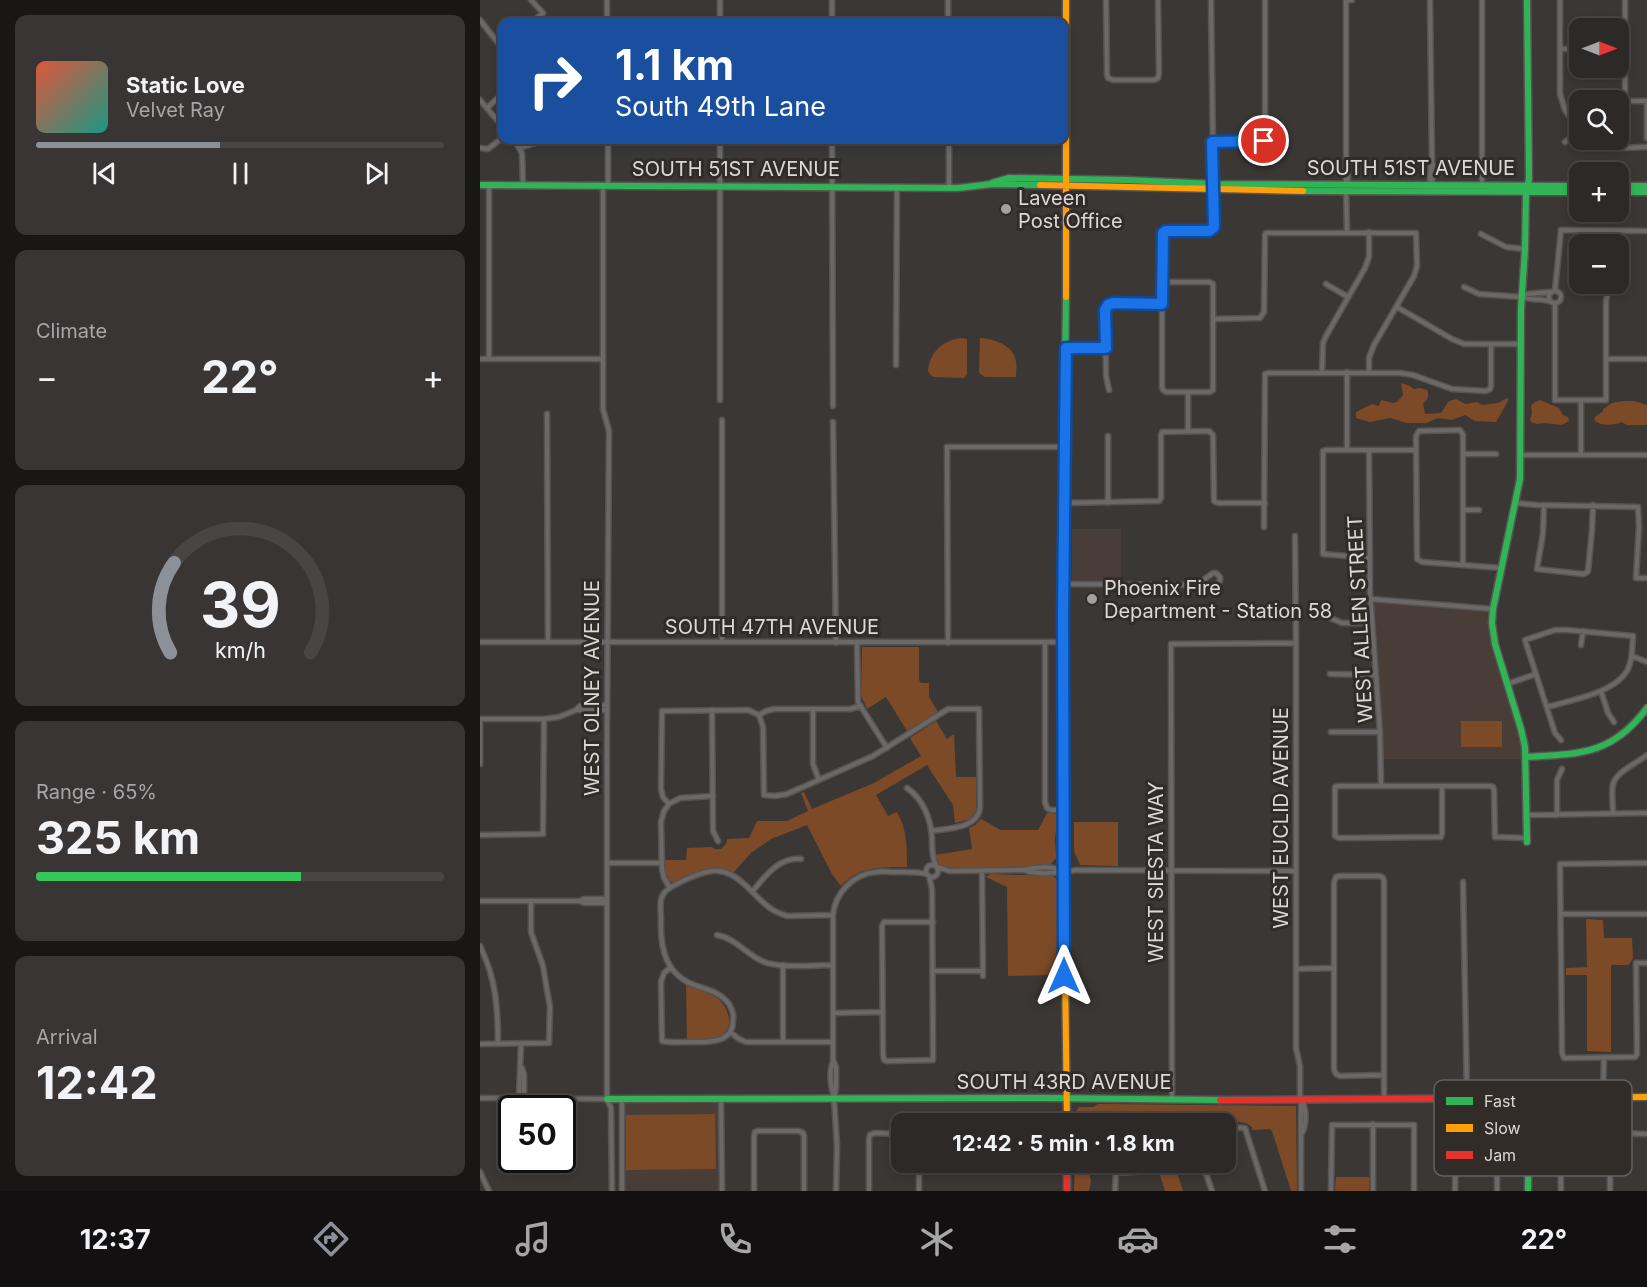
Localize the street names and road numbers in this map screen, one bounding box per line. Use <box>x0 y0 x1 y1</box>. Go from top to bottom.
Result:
street label: SOUTH 51ST AVENUE <box>1307 156 1515 180</box>
street label: SOUTH 51ST AVENUE <box>632 157 840 181</box>
street label: WEST ALLEN STREET <box>1343 515 1377 723</box>
street label: WEST OLNEY AVENUE <box>580 580 604 796</box>
street label: SOUTH 47TH AVENUE <box>665 615 879 639</box>
street label: WEST EUCLID AVENUE <box>1269 707 1293 929</box>
street label: WEST SIESTA WAY <box>1144 781 1168 963</box>
street label: SOUTH 43RD AVENUE <box>957 1070 1171 1094</box>

